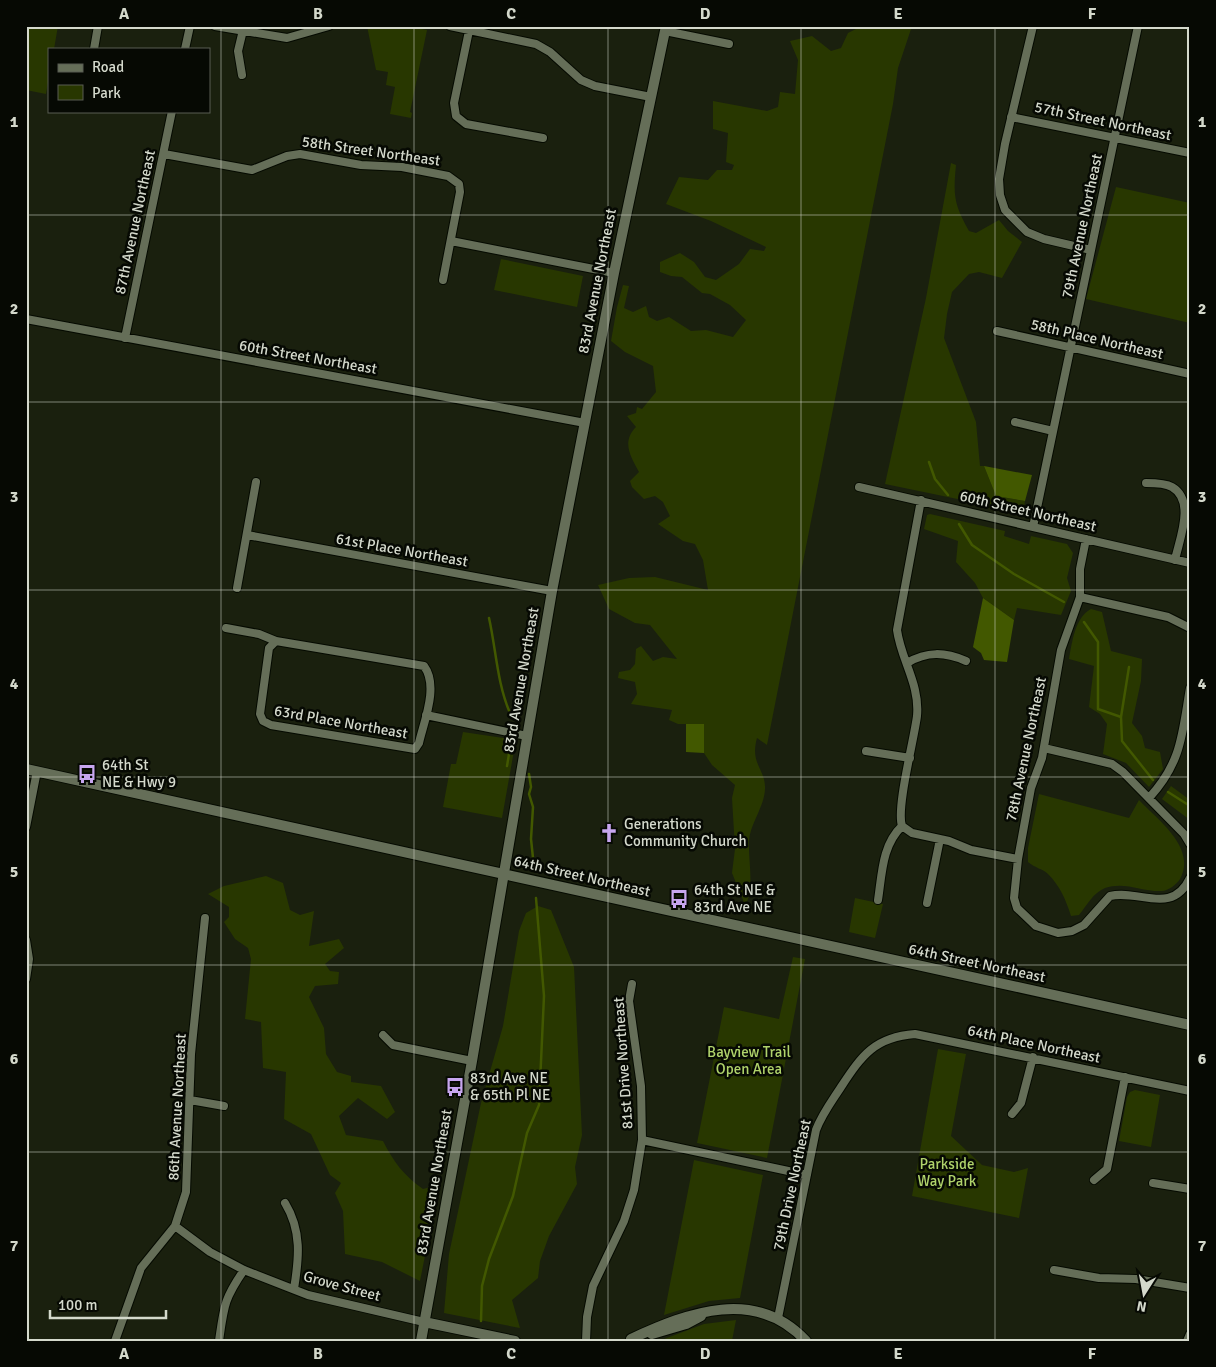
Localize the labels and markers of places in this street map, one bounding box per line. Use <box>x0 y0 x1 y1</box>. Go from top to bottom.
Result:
place label: 64th St NE & Hwy 9 <box>102 756 176 791</box>
bus stop icon: 64th St NE & Hwy 9 <box>76 763 98 785</box>
place label: Generations Community Church <box>624 815 747 850</box>
church icon: Generations Community Church <box>598 822 620 844</box>
place label: 64th St NE & 83rd Ave NE <box>694 881 776 916</box>
bus stop icon: 64th St NE & 83rd Ave NE <box>668 888 690 910</box>
place label: 83rd Ave NE & 65th Pl NE <box>470 1069 550 1104</box>
bus stop icon: 83rd Ave NE & 65th Pl NE <box>444 1076 466 1098</box>

